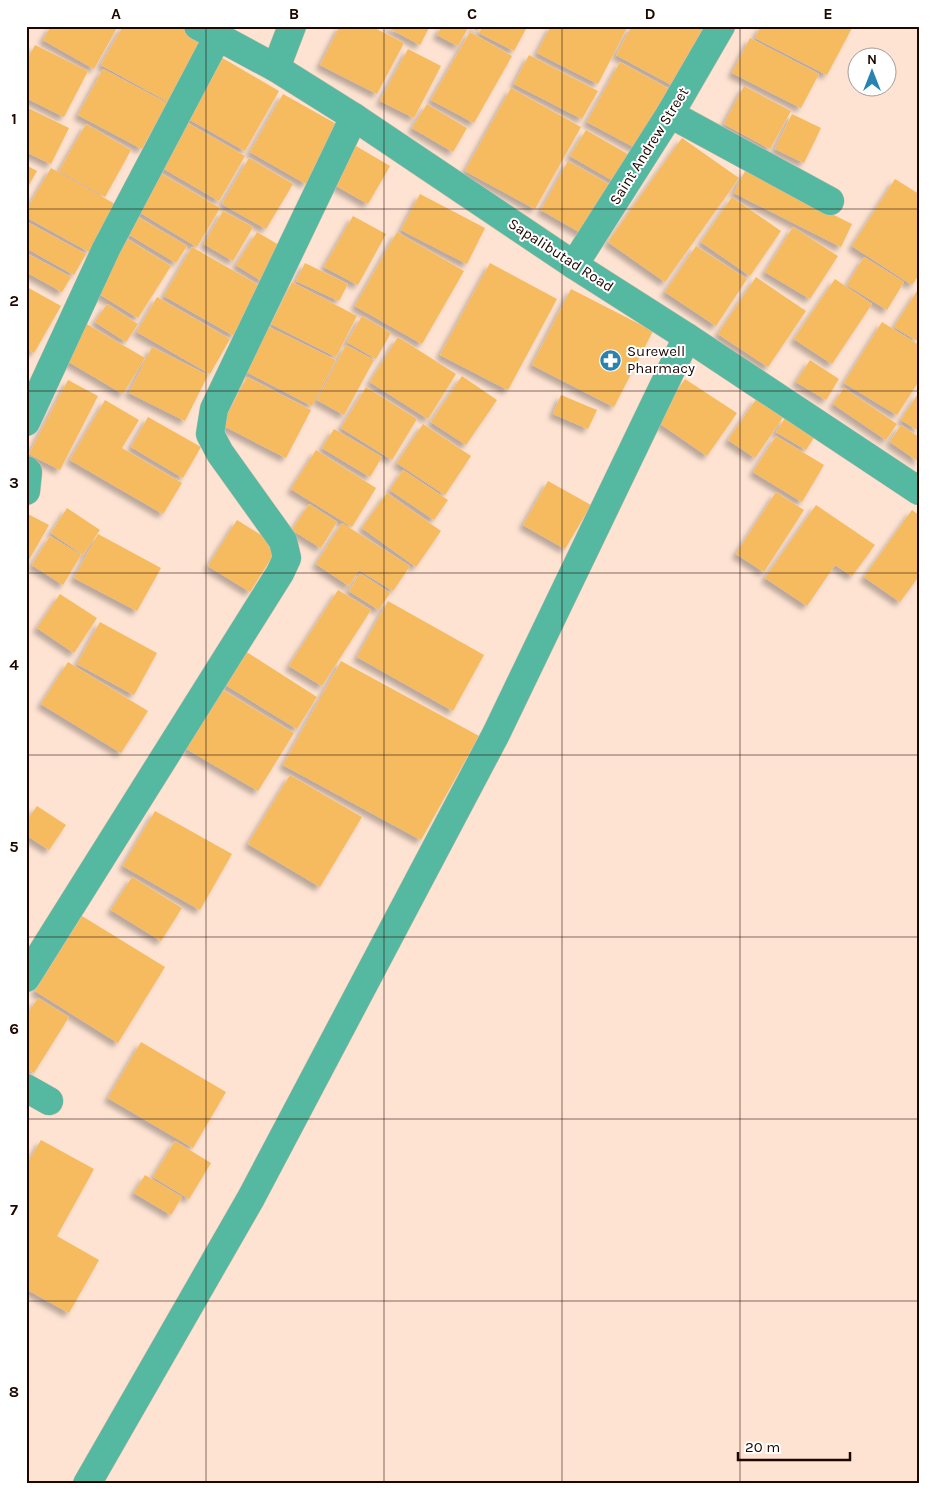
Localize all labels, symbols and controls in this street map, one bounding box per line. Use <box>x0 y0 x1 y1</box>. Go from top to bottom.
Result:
text: A <box>111 4 121 23</box>
text: B <box>289 4 299 23</box>
text: C <box>467 4 477 23</box>
text: D <box>645 4 656 23</box>
text: E <box>823 4 833 23</box>
north arrow <box>848 48 898 98</box>
text: N <box>867 51 877 68</box>
street label: Saint Andrew Street <box>606 84 693 208</box>
text: 1 <box>11 109 17 128</box>
street label: Sapalibutad Road <box>505 214 617 296</box>
text: 2 <box>9 291 19 310</box>
place label: Surewell Pharmacy <box>627 342 695 377</box>
pharmacy icon: Surewell Pharmacy <box>599 348 623 372</box>
text: 3 <box>9 473 19 492</box>
text: 4 <box>9 655 19 674</box>
text: 5 <box>9 837 19 856</box>
text: 6 <box>9 1019 19 1038</box>
text: 7 <box>10 1200 18 1219</box>
text: 8 <box>9 1382 19 1401</box>
scale bar <box>738 1430 850 1462</box>
text: 20 m <box>745 1438 780 1456</box>

